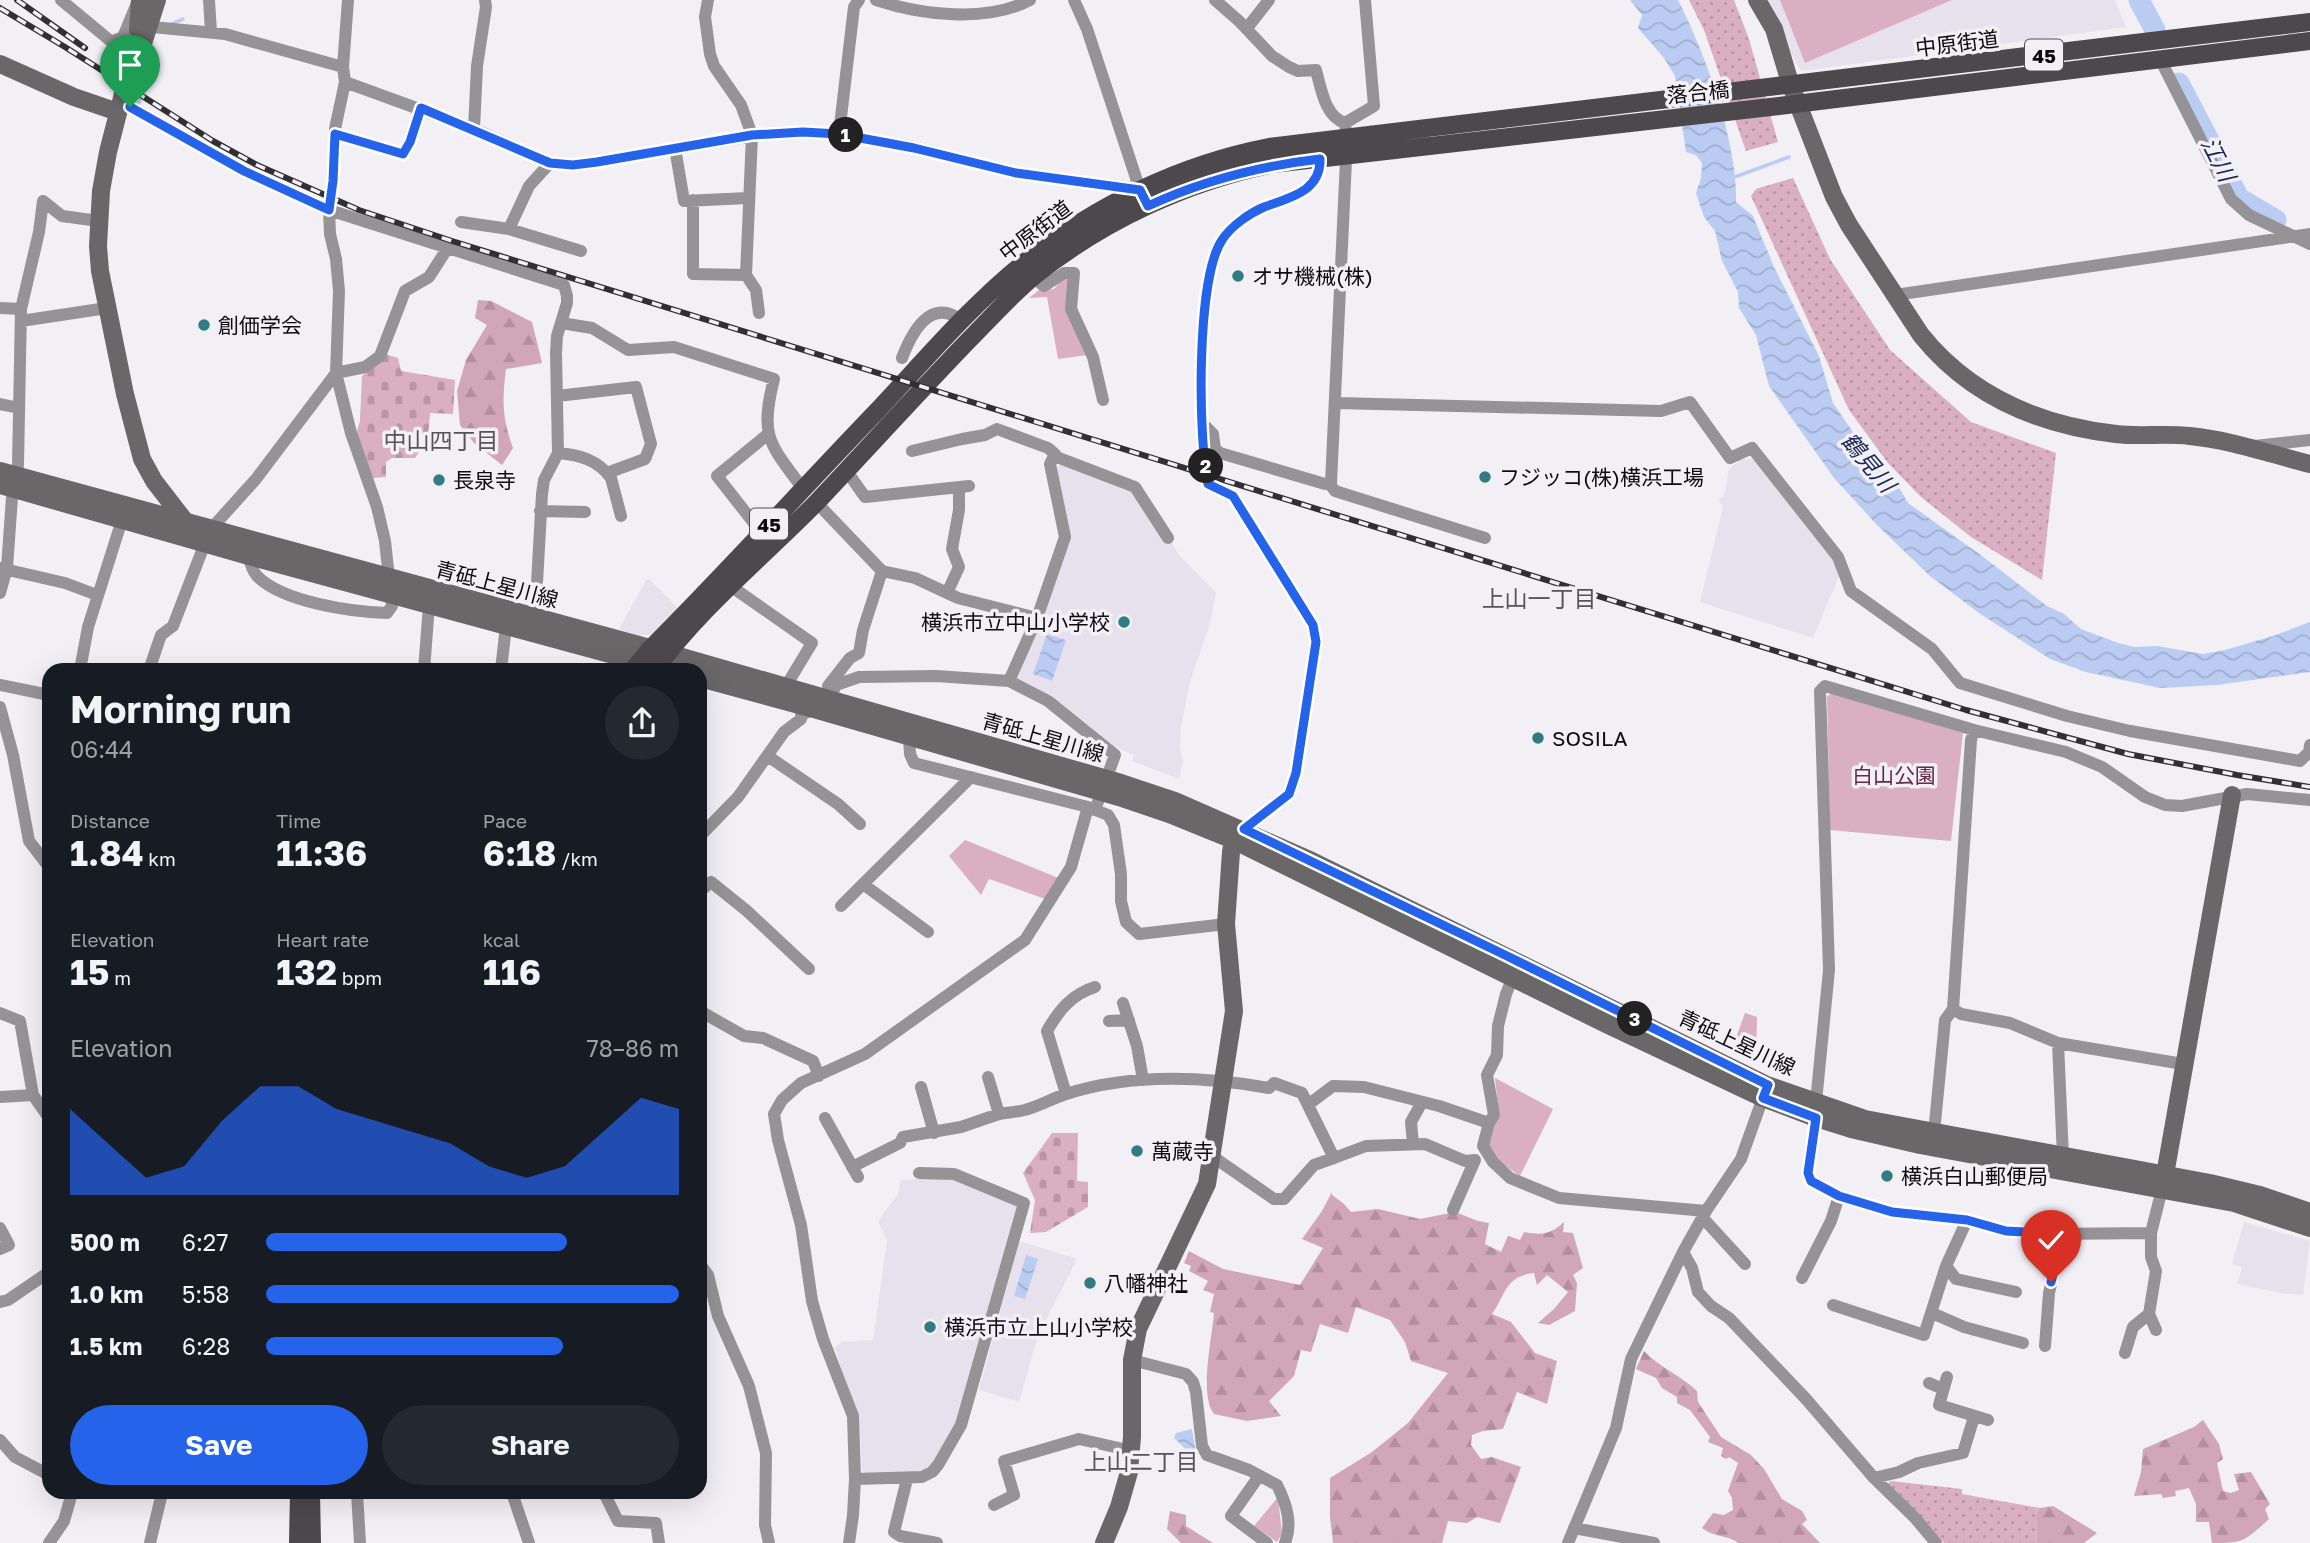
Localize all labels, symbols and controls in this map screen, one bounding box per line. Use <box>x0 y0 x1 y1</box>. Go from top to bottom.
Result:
street label: 中原街道 <box>1914 25 2000 61</box>
pin <box>100 35 160 107</box>
road number: 45 <box>2025 40 2063 70</box>
icon: arrive <box>111 46 149 84</box>
street label: 落合橋 <box>1665 76 1731 108</box>
pin: 1 <box>828 118 864 152</box>
text: 1 <box>841 123 850 146</box>
water label: 江川 <box>2196 132 2243 189</box>
street label: 中原街道 <box>994 194 1076 266</box>
place label: オサ機械(株) <box>1252 263 1373 289</box>
marker: オサ機械(株) <box>1230 268 1246 284</box>
place label: 創価学会 <box>218 312 302 338</box>
marker: 創価学会 <box>196 317 212 333</box>
district label: 中山四丁目 <box>384 426 499 454</box>
water label: 鶴見川 <box>1836 427 1904 500</box>
pin: 2 <box>1188 448 1224 484</box>
text: 2 <box>1200 454 1211 477</box>
place label: フジッコ(株)横浜工場 <box>1499 464 1704 490</box>
place label: 長泉寺 <box>453 467 516 493</box>
marker: フジッコ(株)横浜工場 <box>1477 469 1493 485</box>
marker: 長泉寺 <box>431 472 447 488</box>
road number: 45 <box>750 509 788 540</box>
street label: 青砥上星川線 <box>433 555 561 613</box>
district label: 上山一丁目 <box>1482 584 1597 612</box>
place label: 横浜市立中山小学校 <box>921 609 1110 635</box>
marker: 横浜市立中山小学校 <box>1116 614 1132 630</box>
text: Morning run <box>70 686 291 731</box>
button: share <box>605 686 679 760</box>
street label: 青砥上星川線 <box>979 707 1107 767</box>
place label: SOSILA <box>1552 725 1628 751</box>
marker: SOSILA <box>1530 730 1546 746</box>
text: 06:44 <box>70 735 133 763</box>
park label: 白山公園 <box>1852 762 1936 788</box>
text: Distance <box>70 809 150 832</box>
text: Time <box>276 809 321 832</box>
text: Pace <box>483 809 527 832</box>
text: 1.84 <box>70 832 144 874</box>
text: 11:36 <box>276 832 367 874</box>
text: 6:18 <box>483 832 557 874</box>
text: km <box>144 847 176 870</box>
text: /km <box>557 847 598 870</box>
text: Elevation <box>70 928 155 951</box>
text: Heart rate <box>276 928 369 951</box>
text: kcal <box>483 928 520 951</box>
text: 15 <box>70 951 109 993</box>
text: 132 <box>276 951 337 993</box>
text: 116 <box>483 951 541 993</box>
text: m <box>109 966 131 989</box>
text: bpm <box>337 966 382 989</box>
pin: 3 <box>1618 1002 1652 1036</box>
street label: 青砥上星川線 <box>1674 1004 1800 1080</box>
text: 3 <box>1629 1007 1640 1030</box>
text: Elevation <box>70 1034 172 1062</box>
text: 78–86 m <box>587 1034 679 1062</box>
place label: 萬蔵寺 <box>1151 1138 1214 1164</box>
marker: 萬蔵寺 <box>1129 1143 1145 1159</box>
place label: 横浜白山郵便局 <box>1901 1163 2048 1189</box>
marker: 横浜白山郵便局 <box>1879 1168 1895 1184</box>
pin <box>2021 1210 2081 1282</box>
icon: check <box>2032 1221 2070 1259</box>
text: 500 m <box>70 1228 140 1256</box>
text: 6:27 <box>182 1228 228 1256</box>
place label: 八幡神社 <box>1104 1270 1188 1296</box>
marker: 八幡神社 <box>1082 1275 1098 1291</box>
text: 1.0 km <box>70 1280 143 1308</box>
text: 5:58 <box>182 1280 230 1308</box>
place label: 横浜市立上山小学校 <box>944 1314 1133 1340</box>
marker: 横浜市立上山小学校 <box>922 1319 938 1335</box>
text: 1.5 km <box>70 1332 142 1360</box>
text: 6:28 <box>182 1332 230 1360</box>
button: Save <box>70 1405 368 1485</box>
button: Share <box>382 1405 679 1485</box>
district label: 上山二丁目 <box>1084 1447 1199 1475</box>

